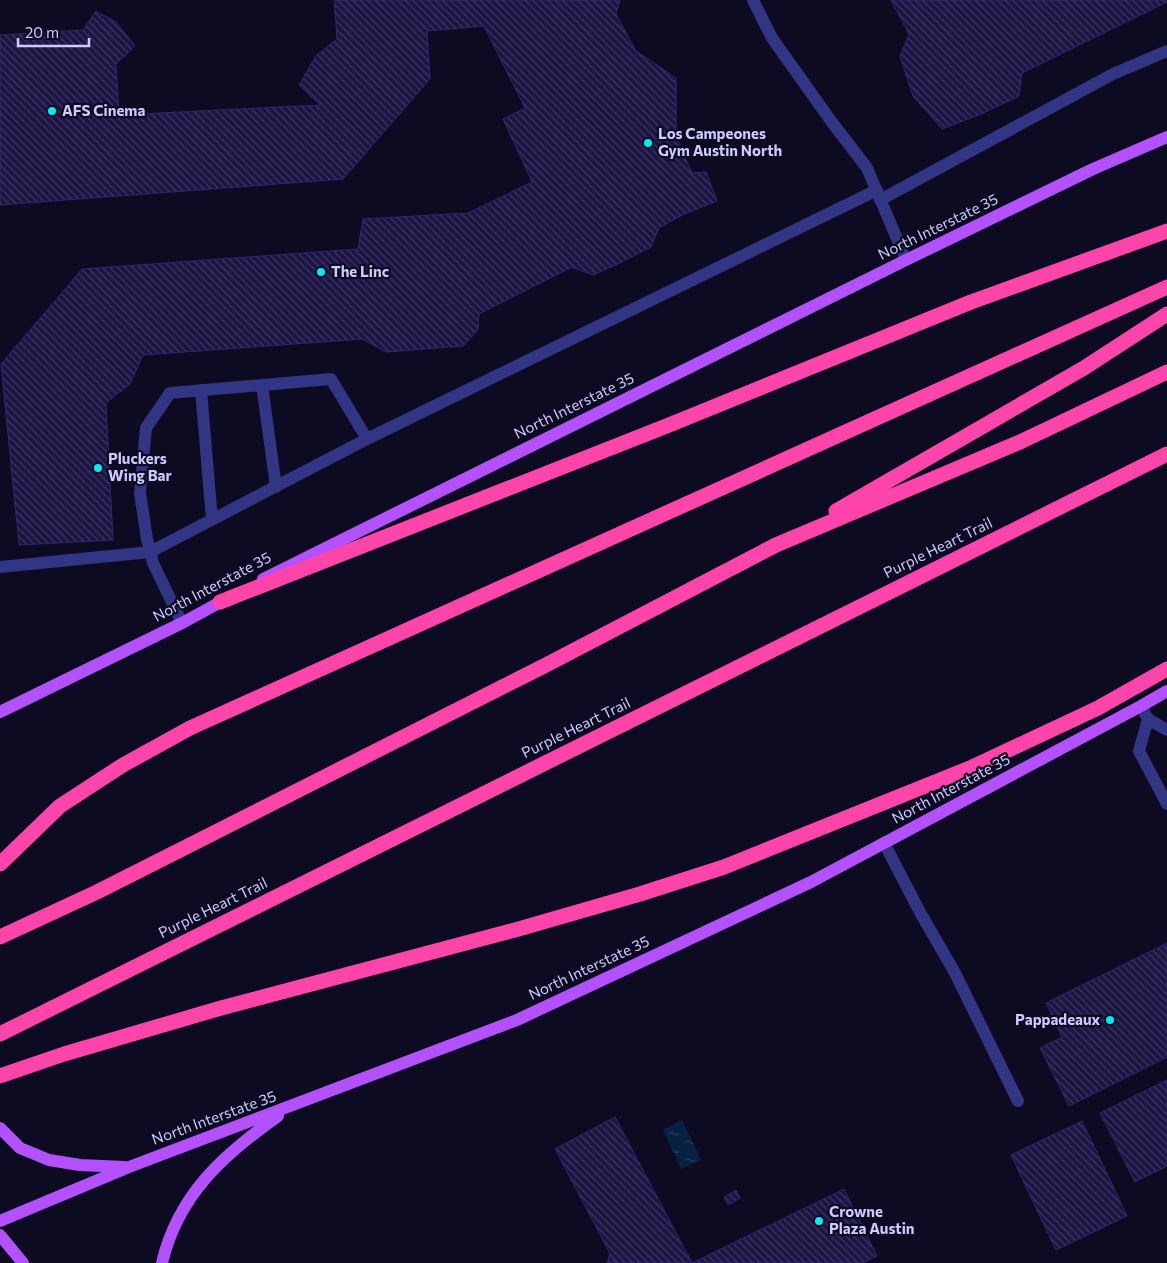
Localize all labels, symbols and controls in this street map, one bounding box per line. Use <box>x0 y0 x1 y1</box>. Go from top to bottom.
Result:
scale bar <box>18 15 89 47</box>
text: 20 m <box>25 23 59 41</box>
place label: AFS Cinema <box>62 101 145 119</box>
marker: AFS Cinema <box>46 105 58 117</box>
place label: Los Campeones Gym Austin North <box>658 124 782 159</box>
marker: Los Campeones Gym Austin North <box>642 137 654 149</box>
street label: North Interstate 35 <box>875 189 1000 263</box>
place label: The Linc <box>331 262 389 280</box>
marker: The Linc <box>315 266 327 278</box>
street label: North Interstate 35 <box>511 368 636 442</box>
place label: Pluckers Wing Bar <box>108 449 172 484</box>
marker: Pluckers Wing Bar <box>92 462 104 474</box>
street label: Purple Heart Trail <box>880 513 995 581</box>
street label: North Interstate 35 <box>149 547 274 625</box>
street label: Purple Heart Trail <box>518 693 633 761</box>
street label: North Interstate 35 <box>888 749 1013 827</box>
street label: Purple Heart Trail <box>155 873 270 941</box>
street label: North Interstate 35 <box>525 931 652 1003</box>
place label: Pappadeaux <box>1015 1010 1100 1028</box>
marker: Pappadeaux <box>1104 1014 1116 1026</box>
street label: North Interstate 35 <box>149 1086 278 1148</box>
place label: Crowne Plaza Austin <box>829 1202 915 1237</box>
marker: Crowne Plaza Austin <box>813 1215 825 1227</box>

